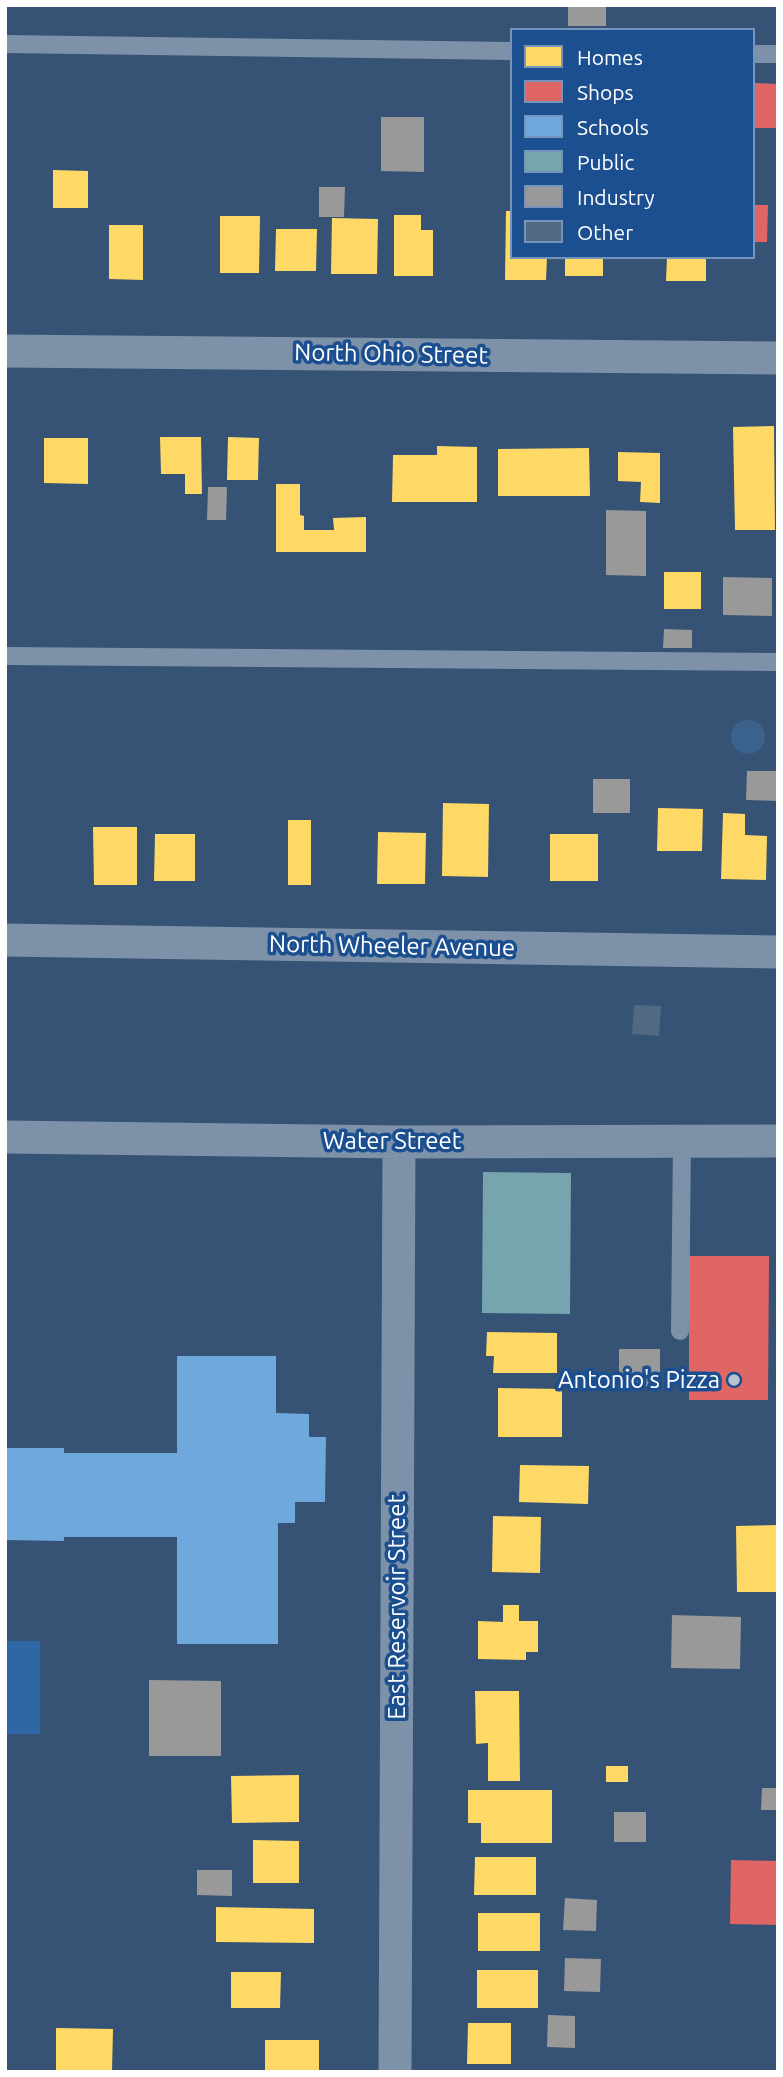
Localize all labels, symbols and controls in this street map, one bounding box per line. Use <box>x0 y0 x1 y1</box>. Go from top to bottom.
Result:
legend <box>510 28 755 259</box>
text: Homes <box>577 45 643 69</box>
text: Shops <box>577 80 634 104</box>
text: Schools <box>577 115 649 139</box>
text: Public <box>577 150 634 174</box>
text: Industry <box>577 185 655 209</box>
text: Other <box>577 220 633 244</box>
street label: North Ohio Street <box>294 338 488 370</box>
street label: North Wheeler Avenue <box>269 929 515 963</box>
street label: Water Street <box>323 1127 461 1155</box>
place label: Antonio's Pizza <box>558 1366 720 1394</box>
marker: Antonio's Pizza <box>726 1372 742 1388</box>
street label: East Reservoir Street <box>383 1494 411 1720</box>

